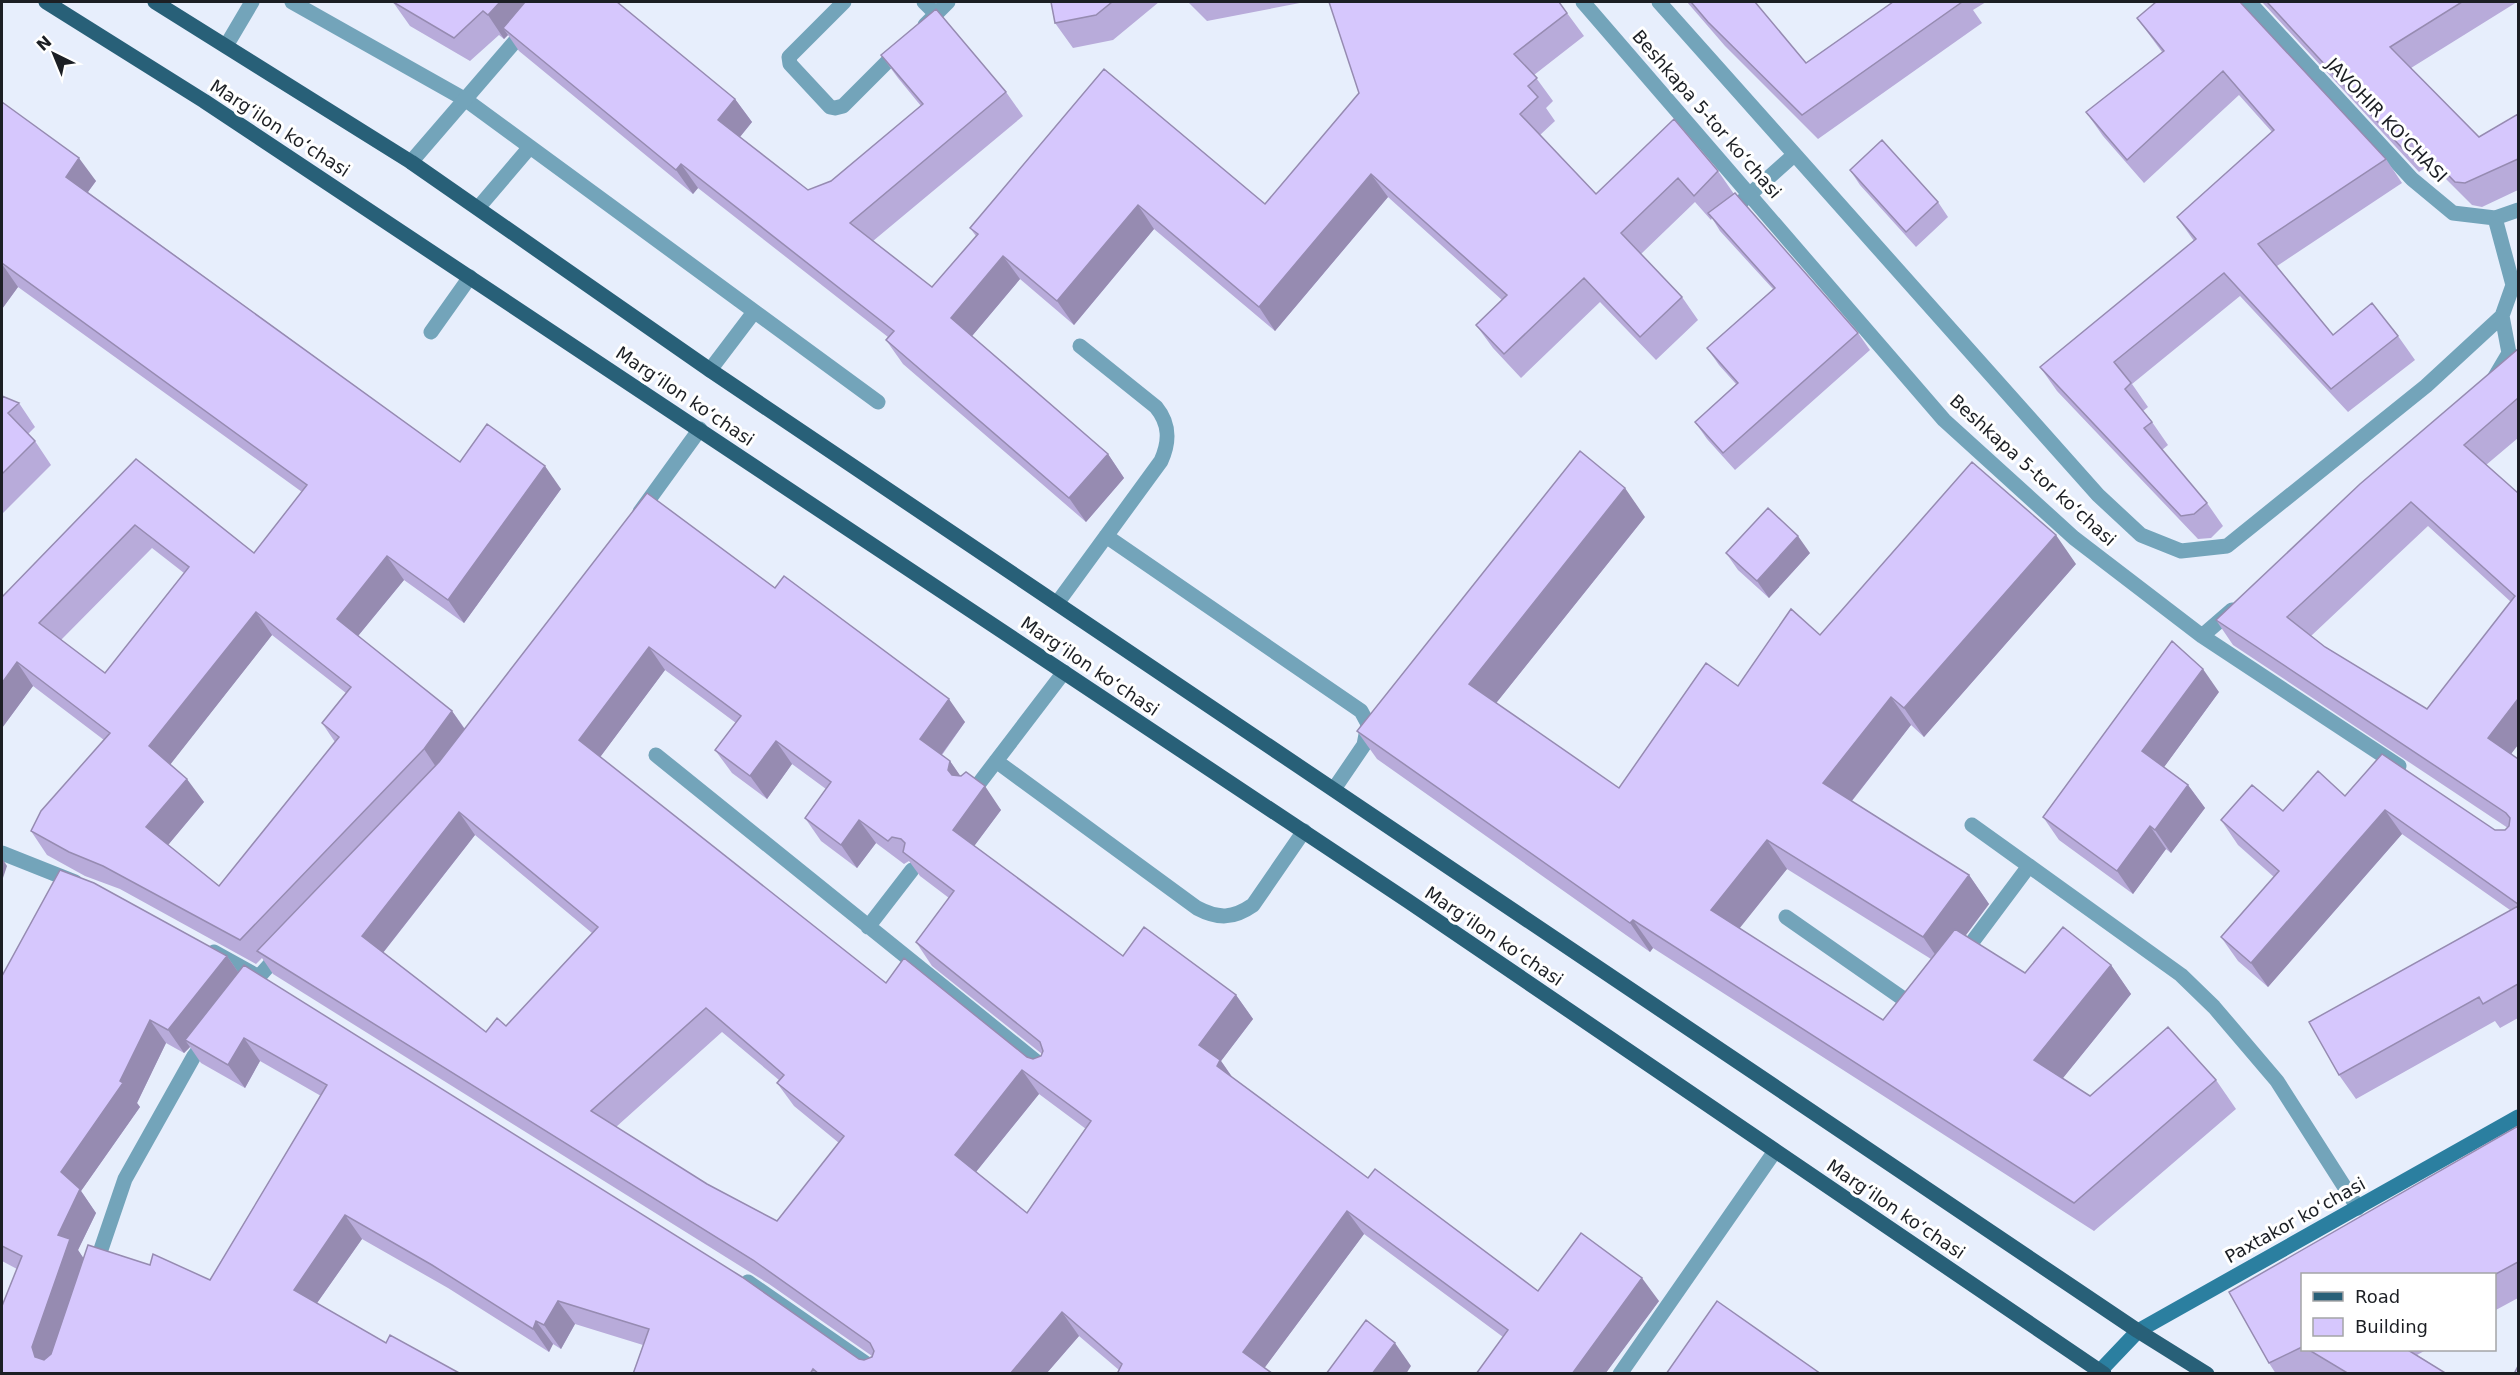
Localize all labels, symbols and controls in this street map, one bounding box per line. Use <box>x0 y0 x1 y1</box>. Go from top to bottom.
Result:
north arrow <box>24 24 84 84</box>
street label: Beshkapa 5-tor koʻchasi <box>1628 26 1786 202</box>
text: N <box>33 32 55 55</box>
street label: JAVOHIR KO'CHASI <box>2322 53 2452 186</box>
street label: Margʻilon koʻchasi <box>206 75 354 181</box>
street label: Margʻilon koʻchasi <box>612 342 758 450</box>
street label: Beshkapa 5-tor koʻchasi <box>1946 390 2120 550</box>
street label: Margʻilon koʻchasi <box>1017 612 1163 720</box>
street label: Margʻilon koʻchasi <box>1421 882 1567 990</box>
street label: Margʻilon koʻchasi <box>1823 1155 1969 1263</box>
street label: Paxtakor koʻchasi <box>2221 1173 2369 1267</box>
legend <box>2301 1273 2496 1351</box>
text: Road <box>2355 1286 2400 1307</box>
text: Building <box>2355 1316 2428 1337</box>

